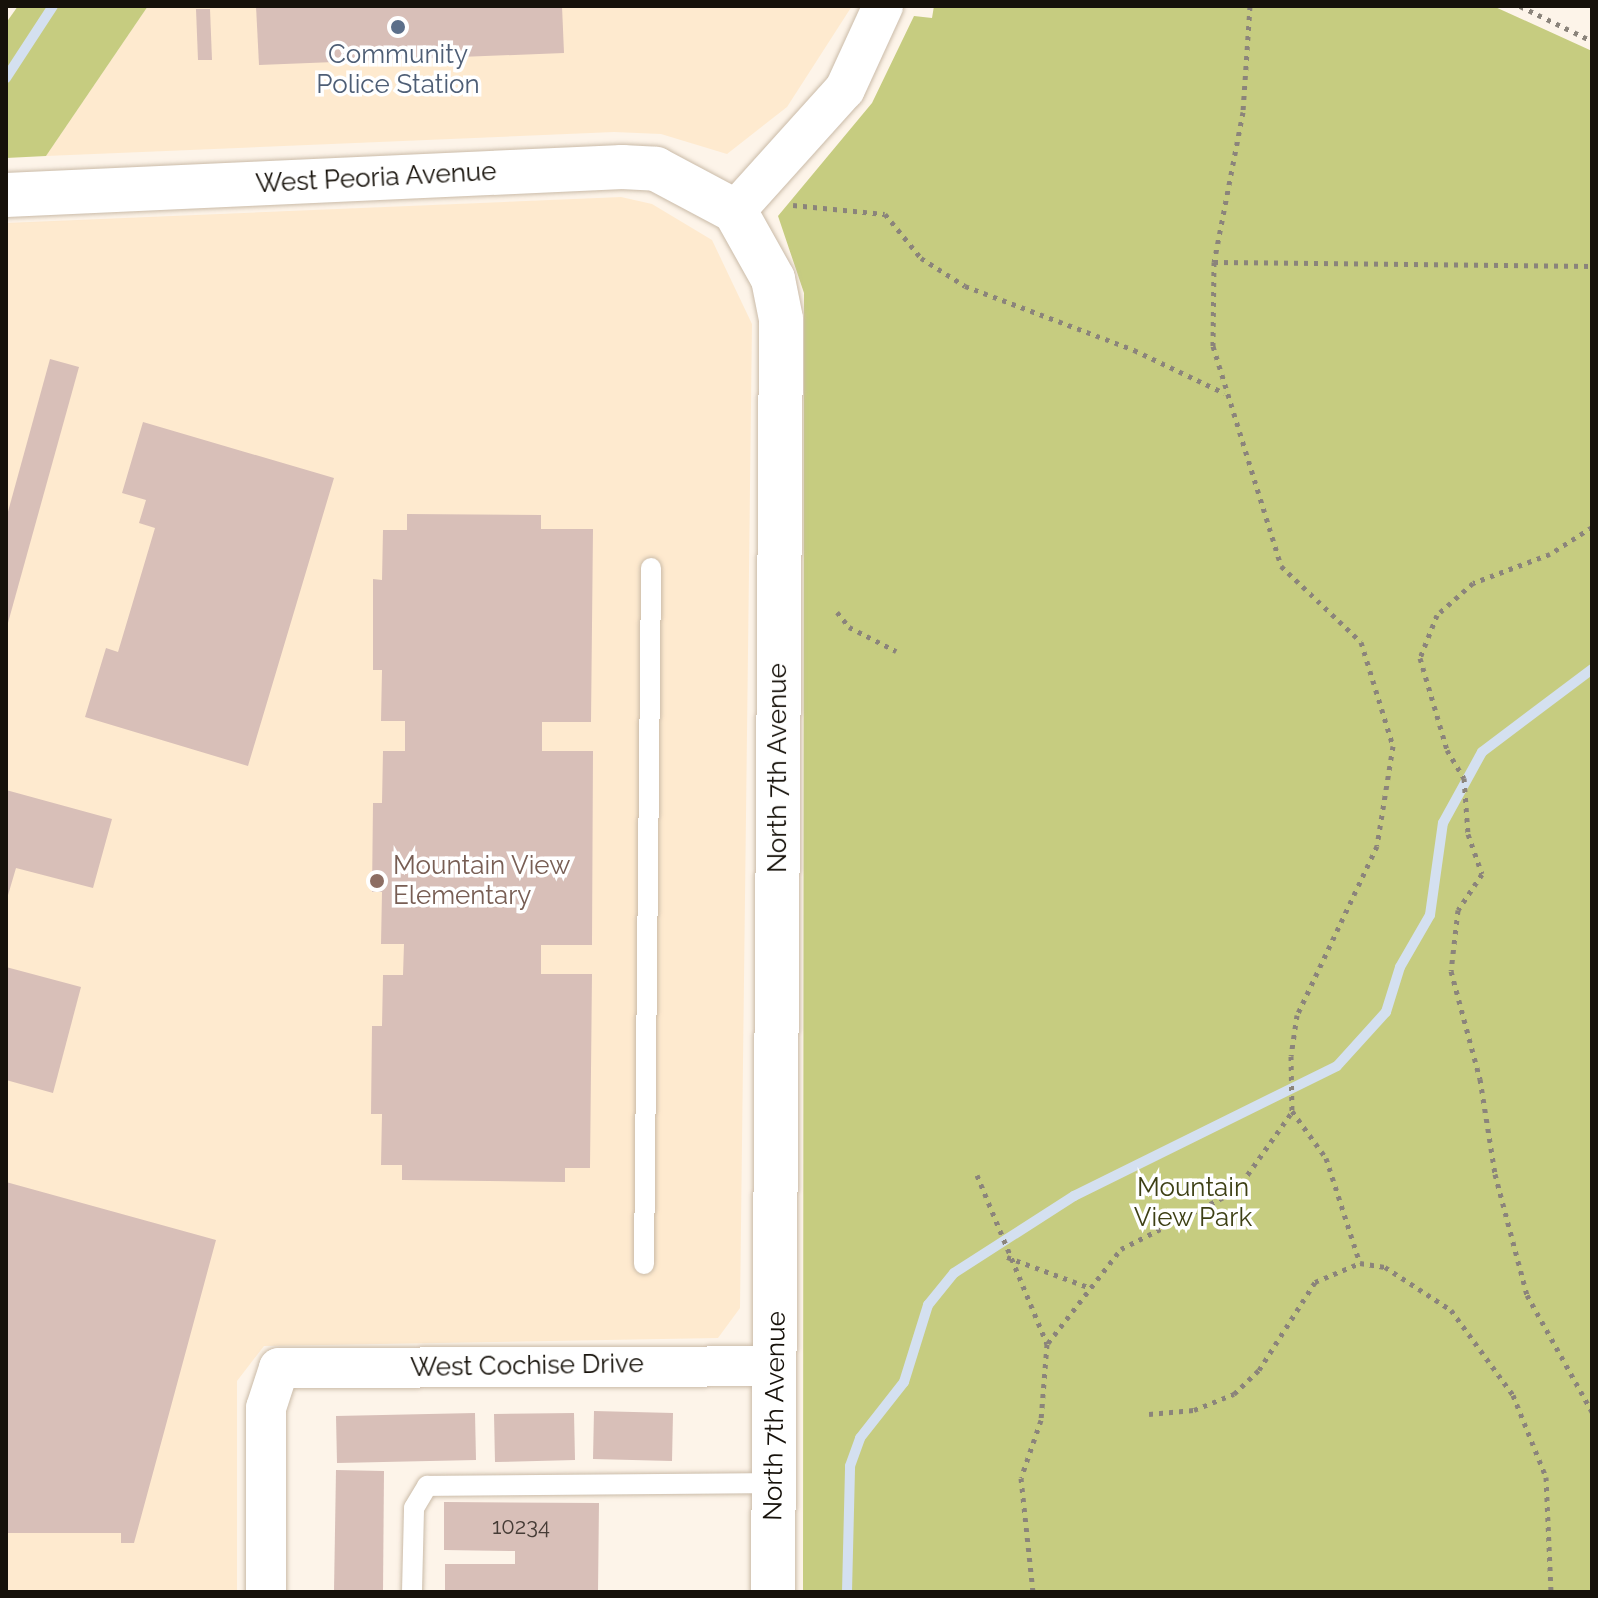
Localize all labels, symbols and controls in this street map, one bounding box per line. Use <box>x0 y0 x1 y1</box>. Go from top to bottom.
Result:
marker: Community Police Station <box>389 18 407 36</box>
place label: Community Police Station <box>316 39 480 100</box>
street label: West Peoria Avenue <box>254 156 498 200</box>
street label: North 7th Avenue <box>762 663 794 873</box>
place label: Mountain View Elementary <box>393 850 571 912</box>
marker: Mountain View Elementary <box>368 872 386 890</box>
park label: Mountain View Park <box>1133 1172 1253 1234</box>
street label: North 7th Avenue <box>758 1310 792 1522</box>
street label: West Cochise Drive <box>410 1348 644 1384</box>
house number: 10234 <box>492 1514 550 1540</box>

